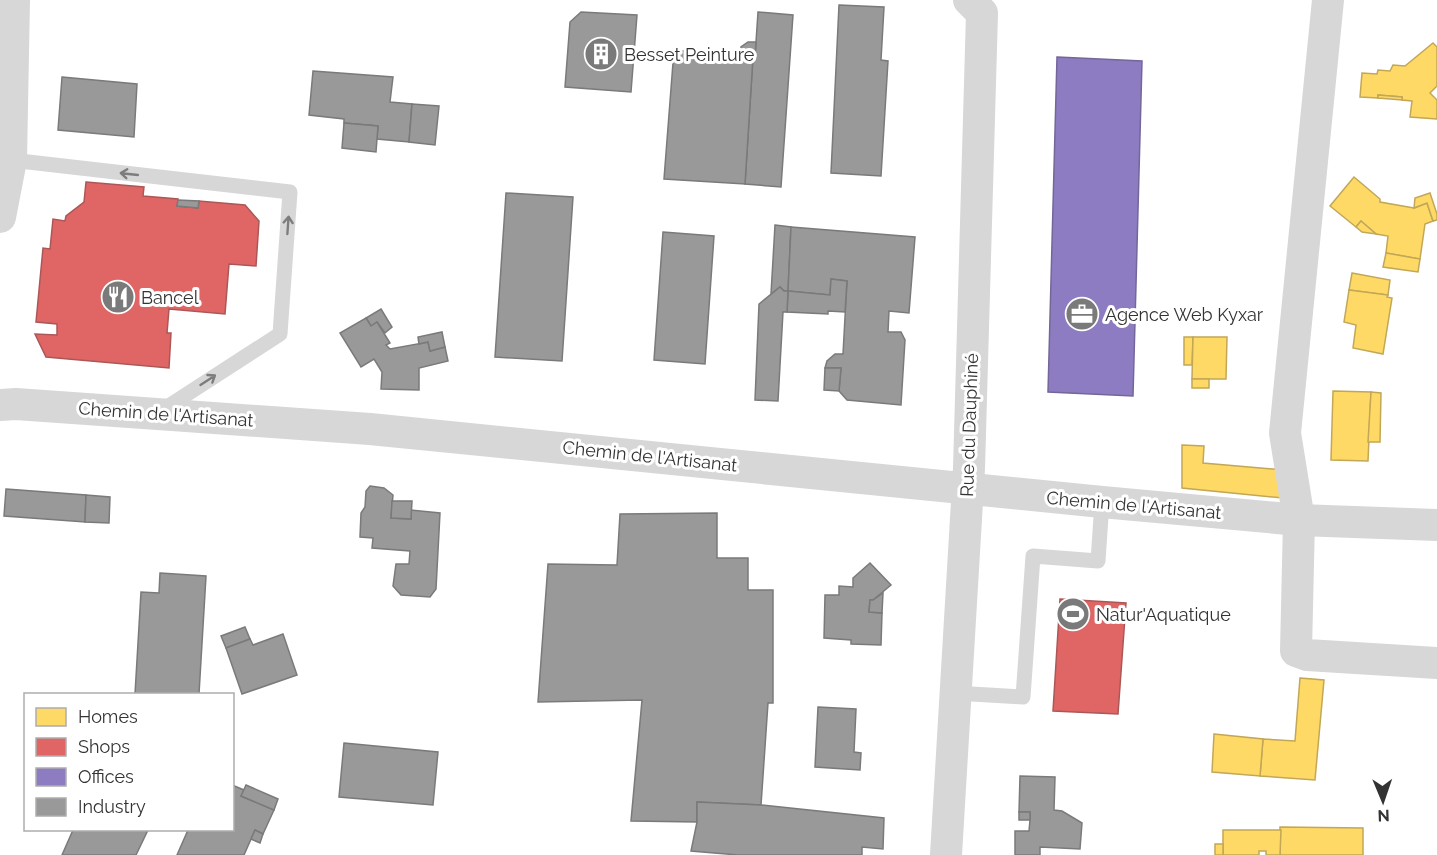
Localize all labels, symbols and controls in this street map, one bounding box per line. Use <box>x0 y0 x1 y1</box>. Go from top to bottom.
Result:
building icon: Besset Peinture <box>583 36 619 72</box>
place label: Besset Peinture <box>624 44 755 65</box>
one-way arrow <box>119 168 139 179</box>
one-way arrow <box>282 215 293 235</box>
restaurant icon: Bancel <box>100 279 136 315</box>
place label: Bancel <box>141 287 199 308</box>
office icon: Agence Web Kyxar <box>1064 296 1100 332</box>
place label: Agence Web Kyxar <box>1105 304 1264 325</box>
street label: Rue du Dauphiné <box>956 352 982 497</box>
one-way arrow <box>199 374 216 386</box>
street label: Chemin de l'Artisanat <box>78 397 254 431</box>
street label: Chemin de l'Artisanat <box>562 436 738 476</box>
street label: Chemin de l'Artisanat <box>1046 487 1222 523</box>
sports icon: Natur'Aquatique <box>1055 596 1091 632</box>
place label: Natur'Aquatique <box>1096 604 1231 625</box>
legend <box>24 693 234 831</box>
text: Homes <box>78 706 138 727</box>
text: Shops <box>78 736 130 757</box>
text: Offices <box>78 766 134 787</box>
north arrow <box>1353 771 1413 831</box>
text: Industry <box>78 796 146 817</box>
text: N <box>1377 806 1390 825</box>

